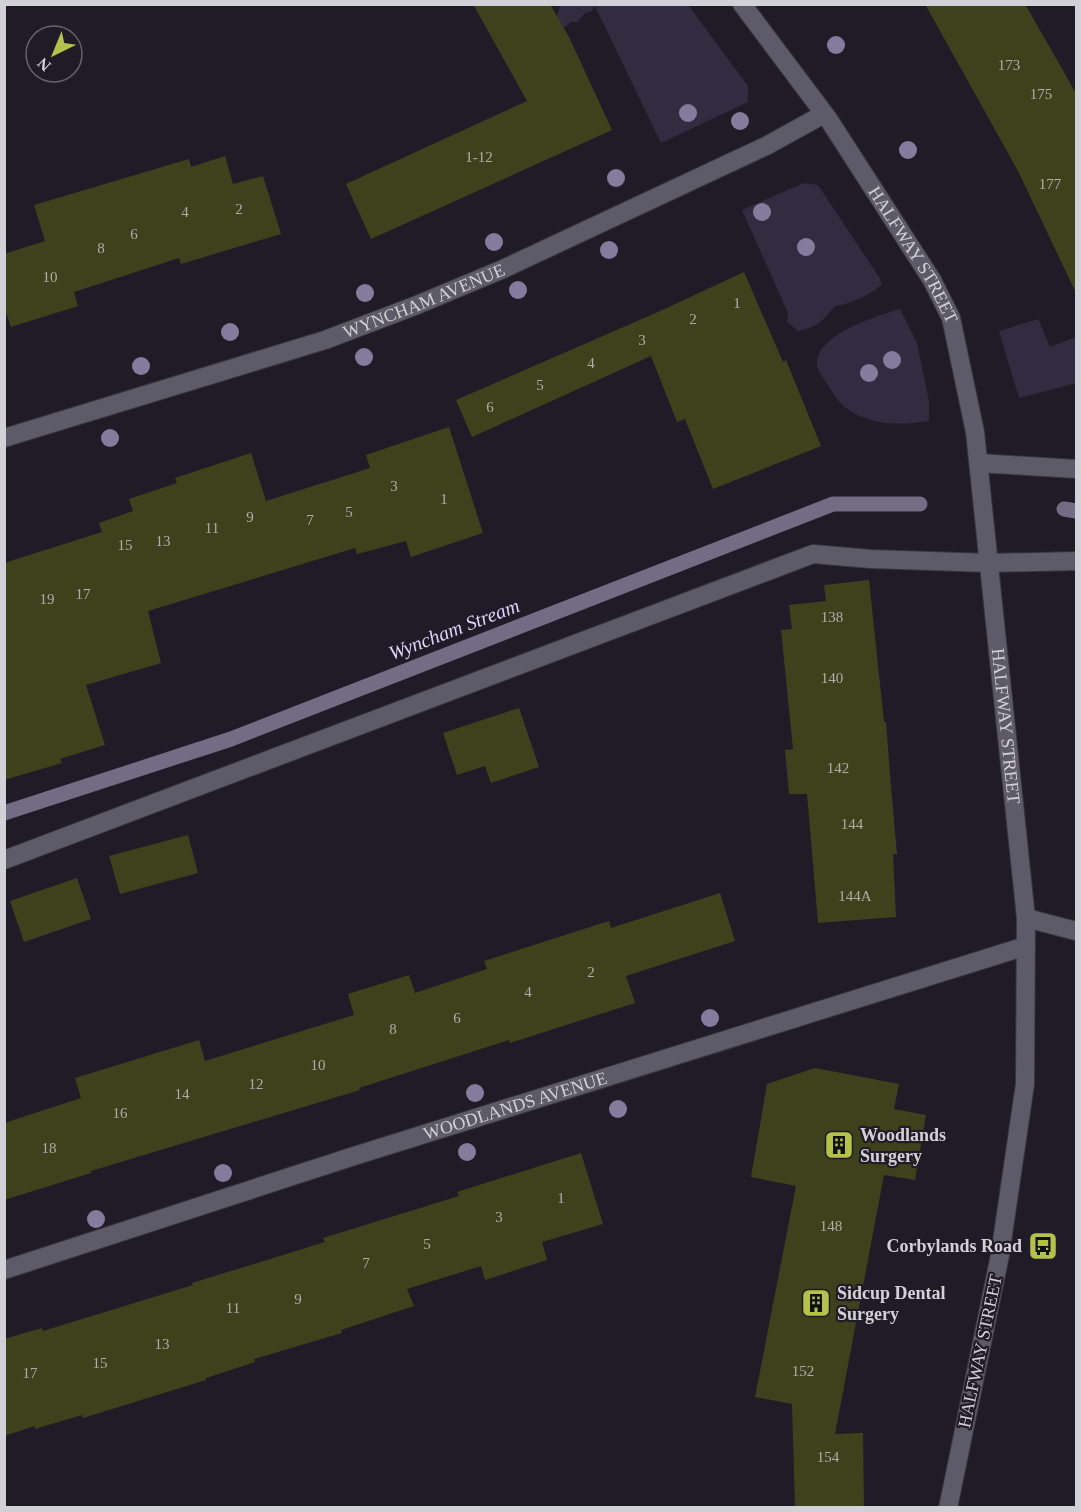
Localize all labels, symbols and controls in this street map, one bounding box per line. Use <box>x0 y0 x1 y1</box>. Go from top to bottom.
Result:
north arrow <box>24 24 84 84</box>
text: N <box>34 54 54 75</box>
house number: 173 <box>998 57 1020 73</box>
house number: 175 <box>1030 86 1052 102</box>
house number: 1-12 <box>465 149 493 165</box>
house number: 177 <box>1039 176 1062 192</box>
street label: HALFWAY STREET <box>864 183 962 326</box>
house number: 2 <box>235 201 243 217</box>
house number: 4 <box>181 204 189 220</box>
house number: 6 <box>130 226 138 242</box>
house number: 8 <box>97 240 105 256</box>
street label: WYNCHAM AVENUE <box>340 259 508 342</box>
house number: 10 <box>43 269 58 285</box>
house number: 1 <box>733 295 741 311</box>
house number: 2 <box>689 311 697 327</box>
house number: 3 <box>638 332 646 348</box>
house number: 4 <box>587 355 595 371</box>
house number: 5 <box>536 377 544 393</box>
house number: 6 <box>486 399 494 415</box>
house number: 3 <box>390 478 398 494</box>
house number: 1 <box>440 491 448 507</box>
house number: 5 <box>345 504 353 520</box>
house number: 9 <box>246 509 254 525</box>
house number: 7 <box>306 512 314 528</box>
house number: 11 <box>205 520 219 536</box>
house number: 13 <box>156 533 171 549</box>
house number: 15 <box>118 537 133 553</box>
house number: 17 <box>76 586 91 602</box>
house number: 19 <box>40 591 55 607</box>
water label: Wyncham Stream <box>386 594 523 665</box>
house number: 138 <box>821 609 843 625</box>
street label: HALFWAY STREET <box>988 647 1024 805</box>
house number: 140 <box>821 670 843 686</box>
house number: 142 <box>827 760 849 776</box>
house number: 144 <box>841 816 864 832</box>
house number: 144A <box>838 888 872 904</box>
house number: 2 <box>587 964 595 980</box>
house number: 4 <box>524 984 532 1000</box>
house number: 6 <box>453 1010 461 1026</box>
house number: 8 <box>389 1021 397 1037</box>
house number: 10 <box>311 1057 326 1073</box>
street label: WOODLANDS AVENUE <box>421 1068 609 1144</box>
house number: 12 <box>249 1076 264 1092</box>
house number: 14 <box>175 1086 190 1102</box>
house number: 16 <box>113 1105 128 1121</box>
place label: Woodlands Surgery <box>860 1125 946 1166</box>
building icon: Woodlands Surgery <box>823 1129 855 1161</box>
house number: 18 <box>42 1140 57 1156</box>
house number: 1 <box>557 1190 565 1206</box>
house number: 3 <box>495 1209 503 1225</box>
house number: 148 <box>820 1218 842 1234</box>
bus stop icon: Corbylands Road <box>1027 1230 1059 1262</box>
house number: 5 <box>423 1236 431 1252</box>
place label: Corbylands Road <box>886 1236 1022 1256</box>
house number: 7 <box>362 1255 370 1271</box>
street label: HALFWAY STREET <box>954 1273 1006 1429</box>
place label: Sidcup Dental Surgery <box>837 1283 946 1324</box>
building icon: Sidcup Dental Surgery <box>800 1287 832 1319</box>
house number: 9 <box>294 1291 302 1307</box>
house number: 11 <box>226 1300 240 1316</box>
house number: 13 <box>155 1336 170 1352</box>
house number: 15 <box>93 1355 108 1371</box>
house number: 152 <box>792 1363 814 1379</box>
house number: 17 <box>23 1365 38 1381</box>
house number: 154 <box>817 1449 840 1465</box>

